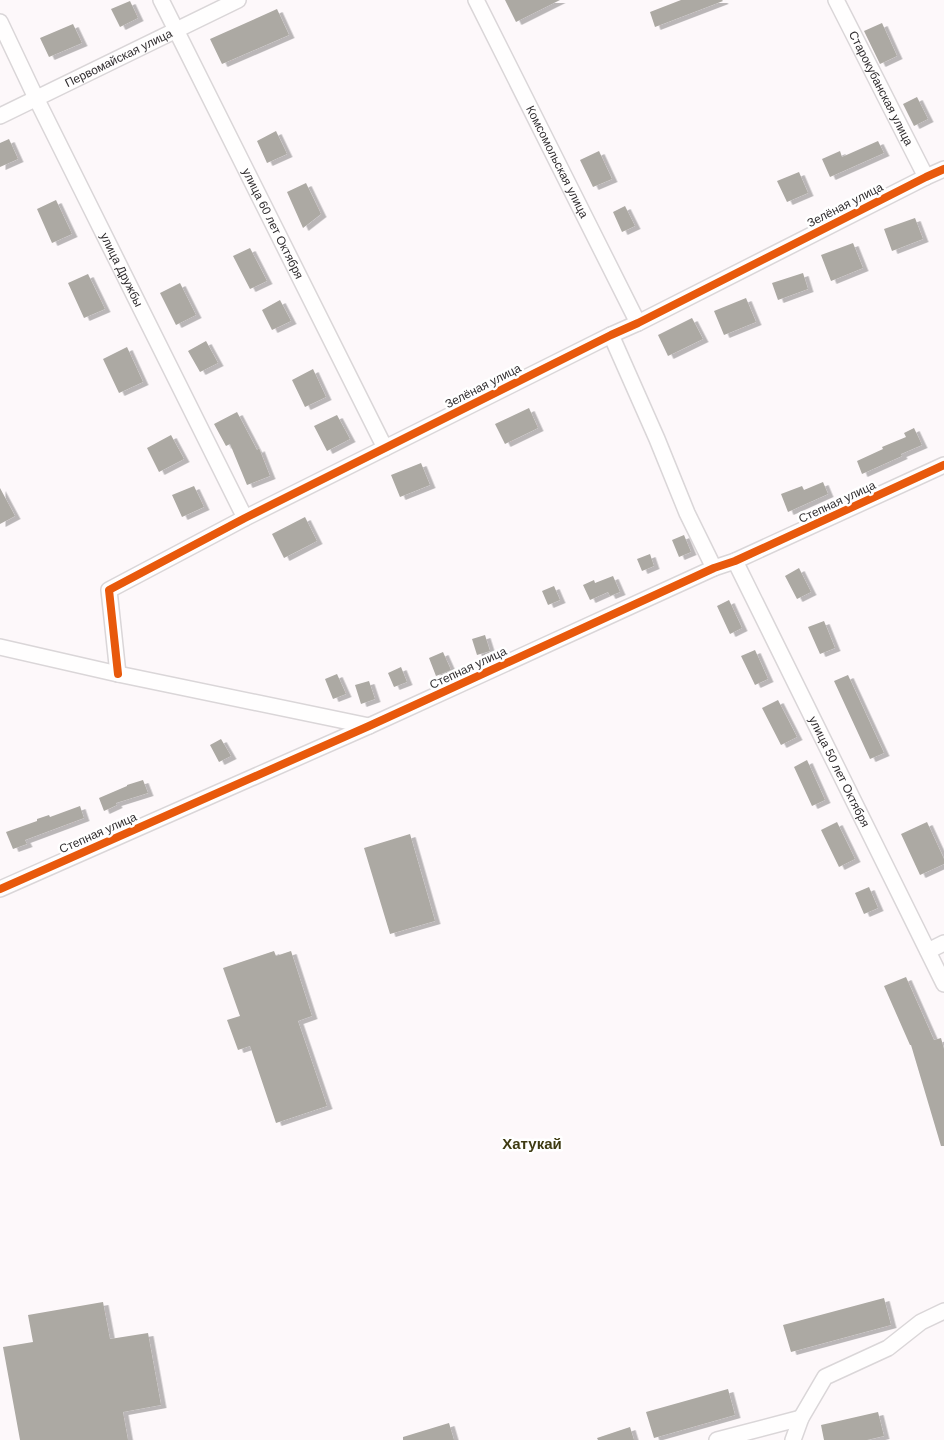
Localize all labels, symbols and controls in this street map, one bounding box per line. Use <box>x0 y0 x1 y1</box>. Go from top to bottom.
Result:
street label: Первомайская улица <box>63 26 175 90</box>
street label: Старокубанская улица <box>846 29 916 148</box>
street label: Комсомольская улица <box>523 103 591 221</box>
street label: улица 60 лет Октября <box>239 166 306 281</box>
street label: Зелёная улица <box>805 180 886 230</box>
street label: улица Дружбы <box>97 230 146 309</box>
street label: Зелёная улица <box>443 361 524 411</box>
street label: Степная улица <box>796 478 878 526</box>
street label: Степная улица <box>427 644 509 692</box>
street label: улица 50 лет Октября <box>806 714 872 829</box>
street label: Степная улица <box>57 810 139 856</box>
district label: Хатукай <box>502 1135 562 1152</box>

